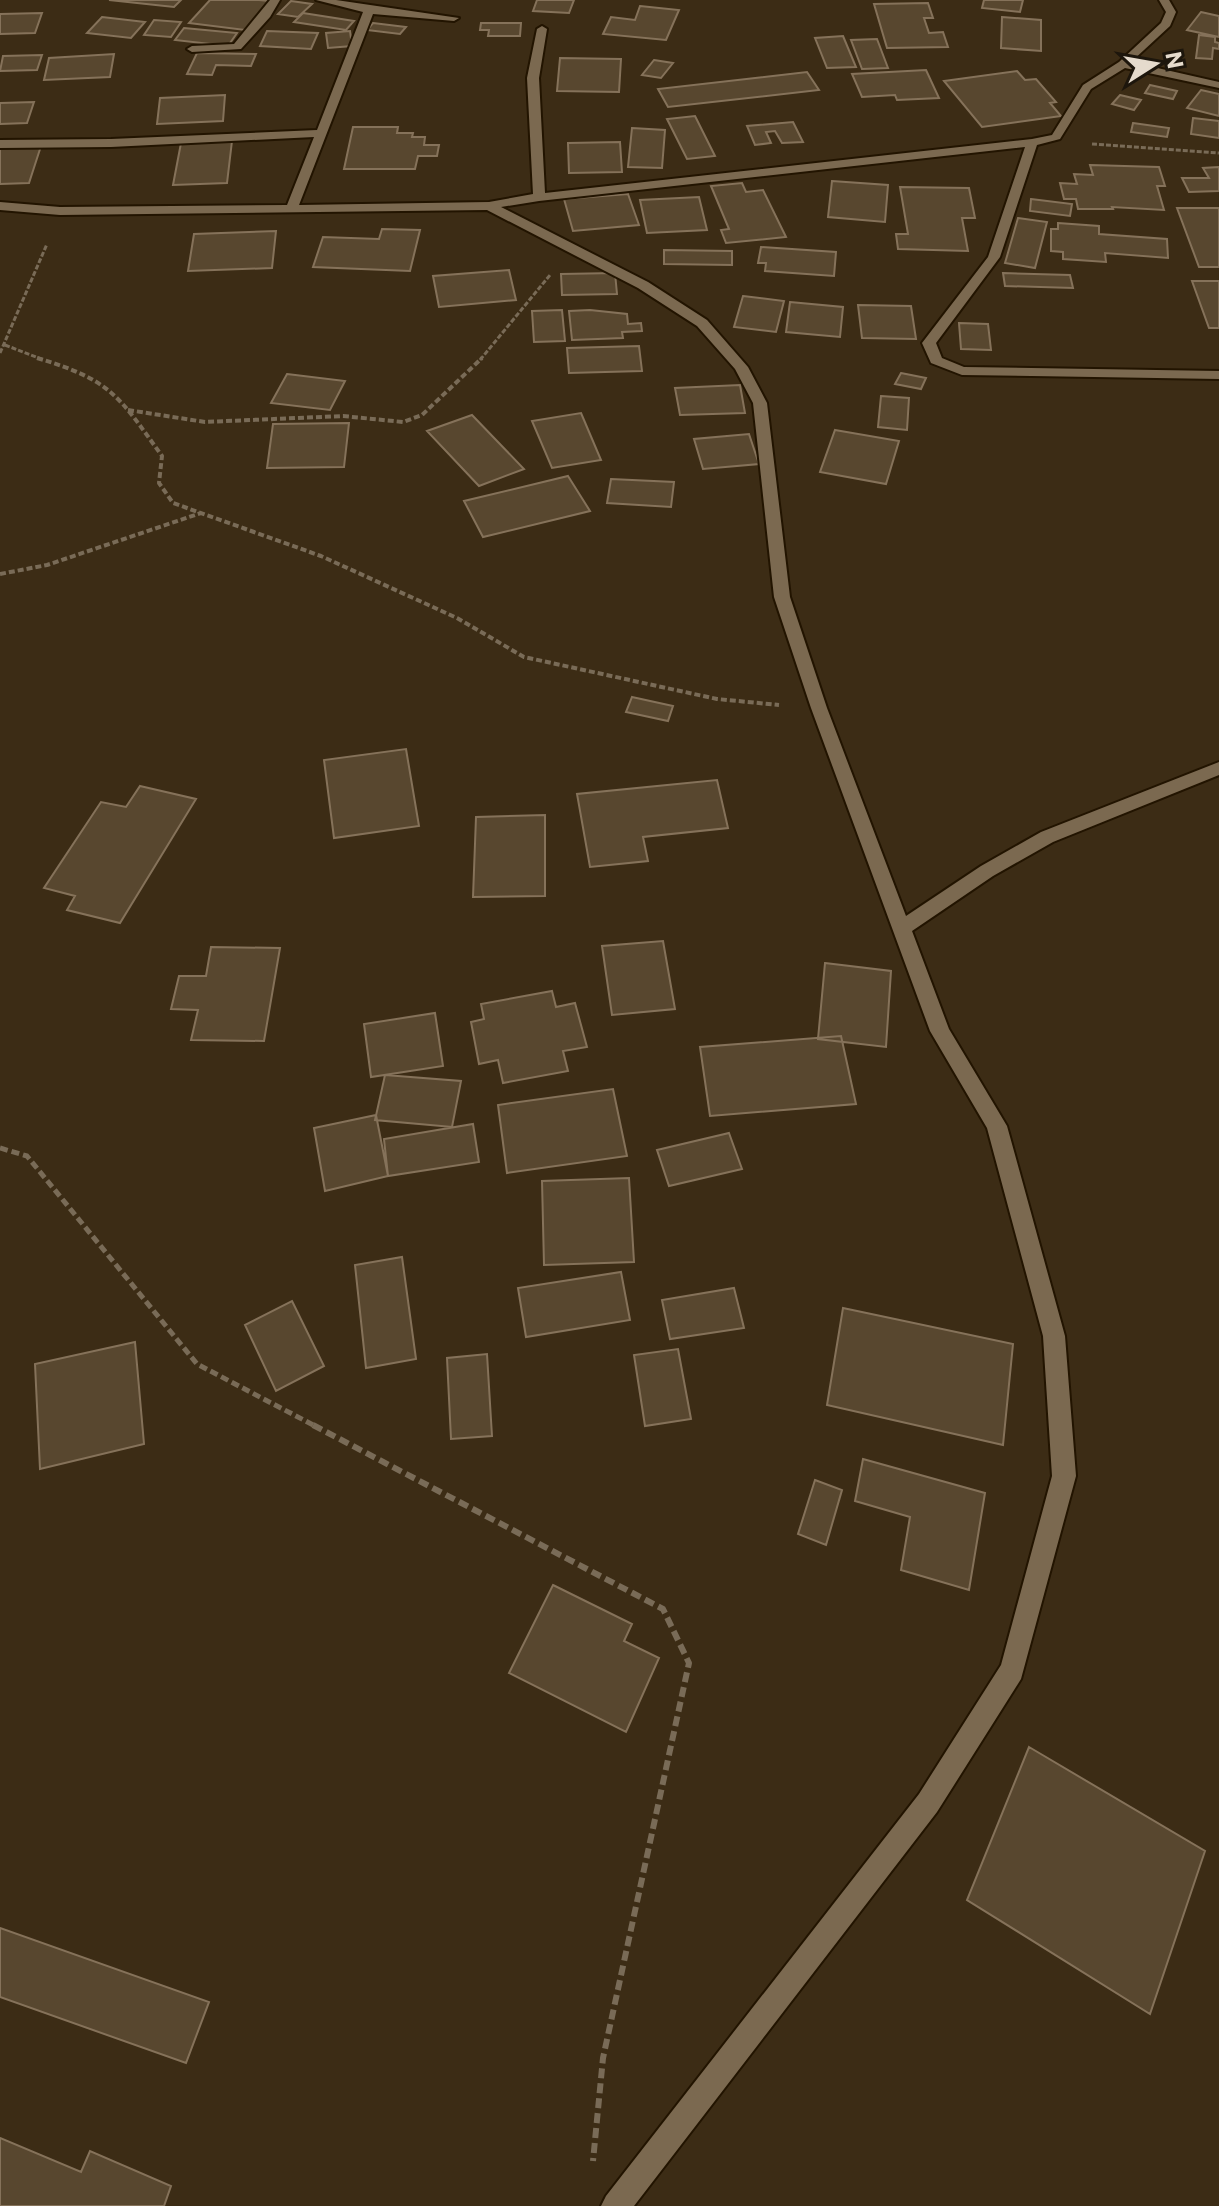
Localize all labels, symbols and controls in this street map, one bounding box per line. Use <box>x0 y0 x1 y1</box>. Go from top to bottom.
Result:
north arrow <box>1115 24 1195 104</box>
text: N <box>1160 49 1190 71</box>

